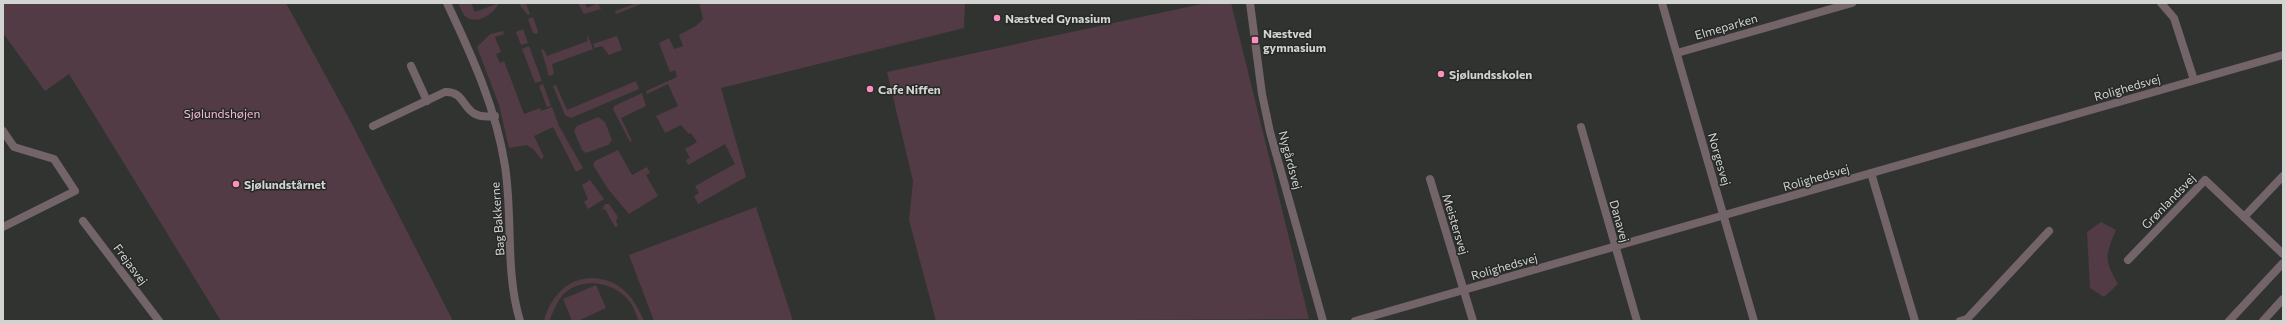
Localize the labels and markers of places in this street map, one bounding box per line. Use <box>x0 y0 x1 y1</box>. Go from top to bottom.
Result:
place label: Næstved Gynasium <box>1005 11 1111 25</box>
marker: Næstved Gynasium <box>992 13 1002 23</box>
place label: Næstved gymnasium <box>1263 26 1326 54</box>
marker: Næstved gymnasium <box>1250 35 1260 45</box>
place label: Sjølundsskolen <box>1449 67 1532 81</box>
marker: Sjølundsskolen <box>1436 69 1446 79</box>
place label: Cafe Niffen <box>878 82 941 96</box>
marker: Cafe Niffen <box>865 84 875 94</box>
place label: Sjølundstårnet <box>244 177 326 191</box>
marker: Sjølundstårnet <box>231 179 241 189</box>

